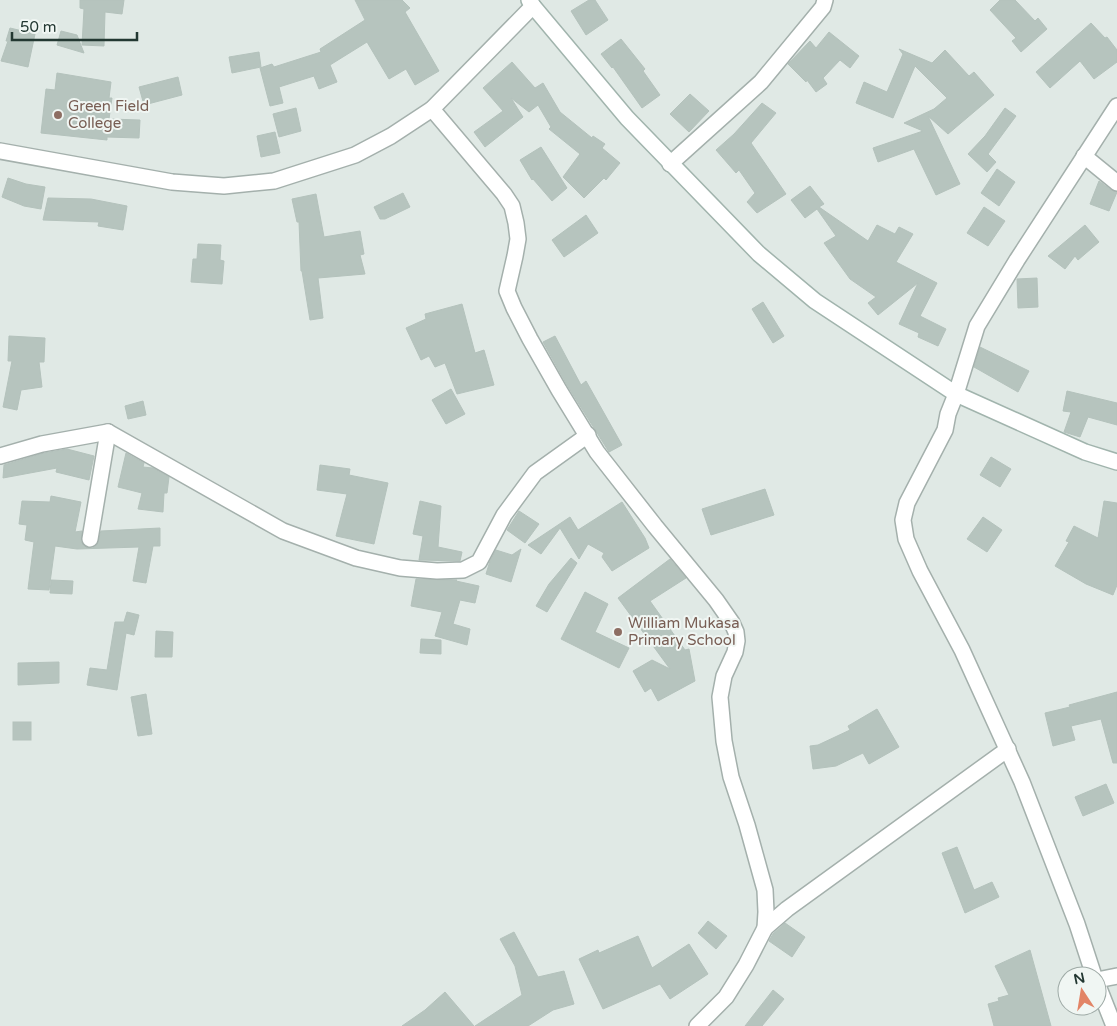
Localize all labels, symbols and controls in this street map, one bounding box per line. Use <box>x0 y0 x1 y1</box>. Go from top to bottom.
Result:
scale bar <box>12 10 138 42</box>
text: 50 m <box>20 18 57 36</box>
place label: Green Field College <box>68 97 149 132</box>
marker: Green Field College <box>52 109 64 121</box>
place label: William Mukasa Primary School <box>628 614 740 649</box>
marker: William Mukasa Primary School <box>612 626 624 638</box>
north arrow <box>1057 966 1107 1016</box>
text: N <box>1072 969 1087 988</box>

